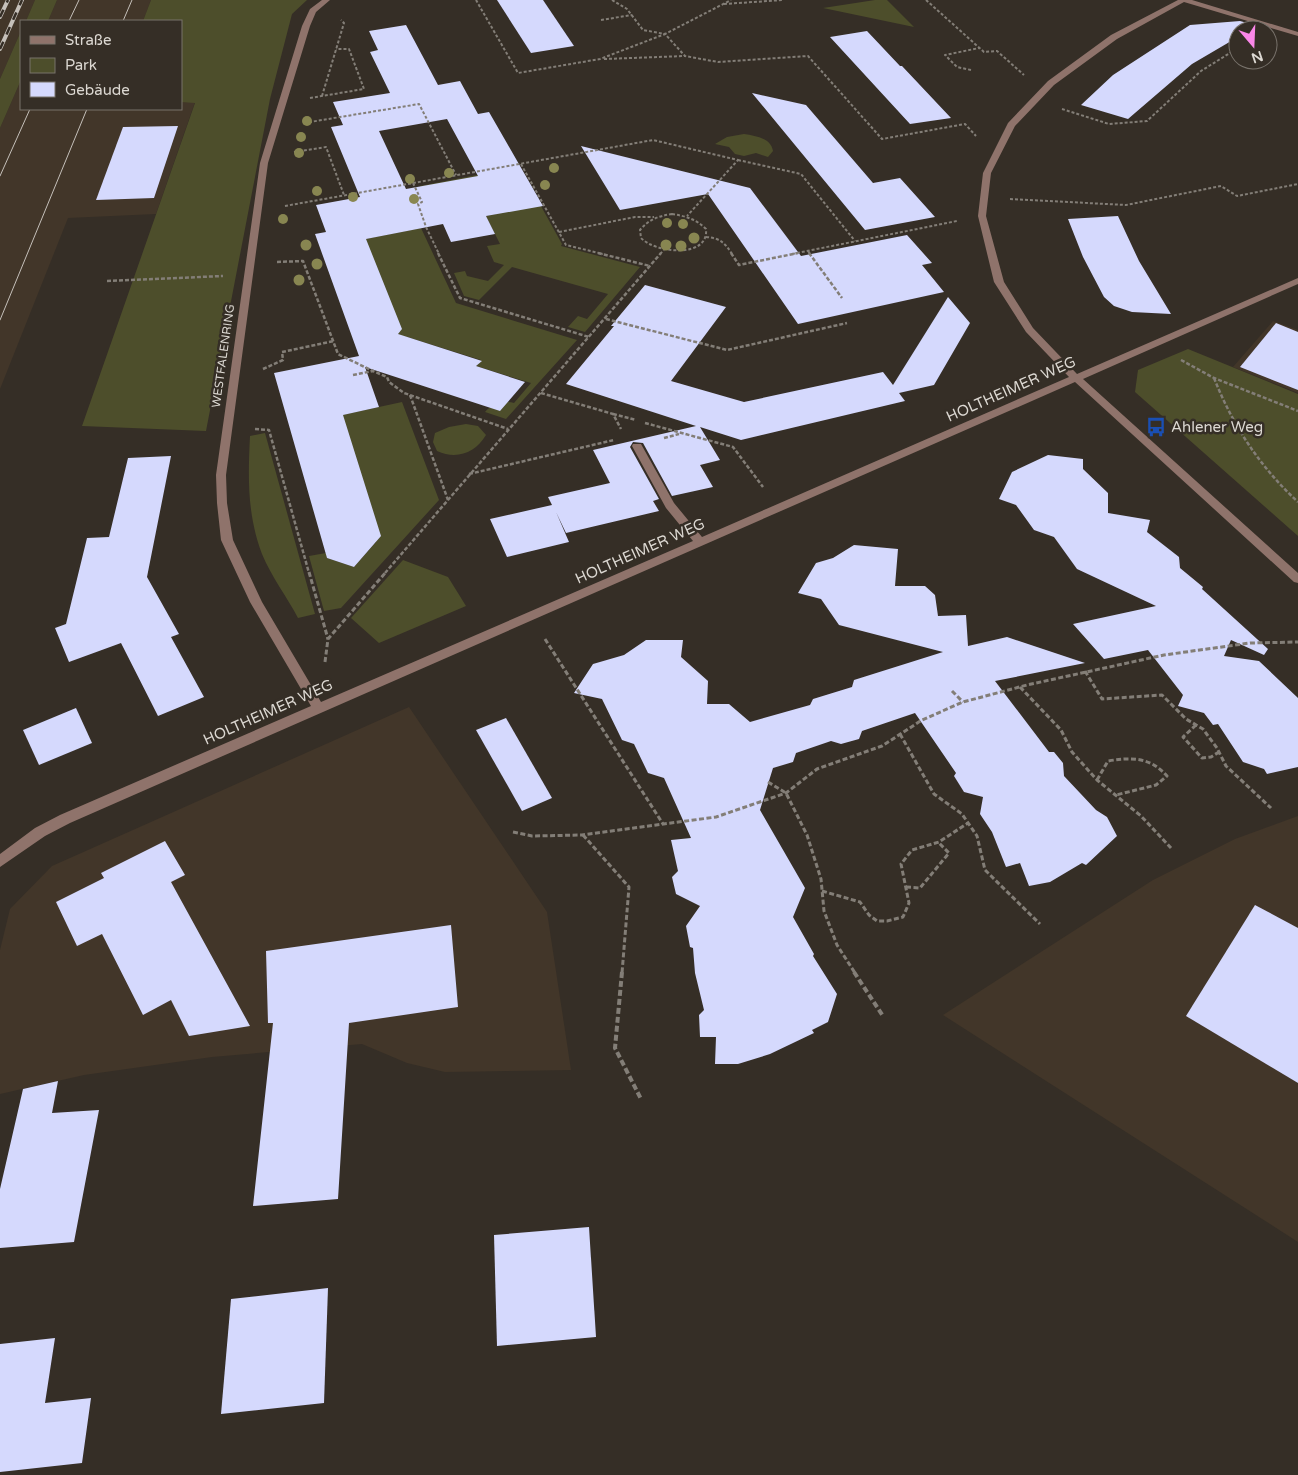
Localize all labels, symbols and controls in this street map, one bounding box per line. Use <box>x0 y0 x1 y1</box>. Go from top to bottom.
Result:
legend <box>20 20 182 110</box>
north arrow <box>1228 20 1278 70</box>
text: Straße <box>65 31 111 49</box>
text: N <box>1249 47 1265 67</box>
text: Park <box>65 56 97 74</box>
text: Gebäude <box>65 81 130 99</box>
street label: WESTFALENRING <box>209 303 237 409</box>
street label: HOLTHEIMER WEG <box>943 352 1079 426</box>
bus stop icon: Ahlener Weg <box>1145 416 1167 438</box>
place label: Ahlener Weg <box>1171 418 1263 436</box>
street label: HOLTHEIMER WEG <box>572 514 708 588</box>
street label: HOLTHEIMER WEG <box>200 675 336 749</box>

